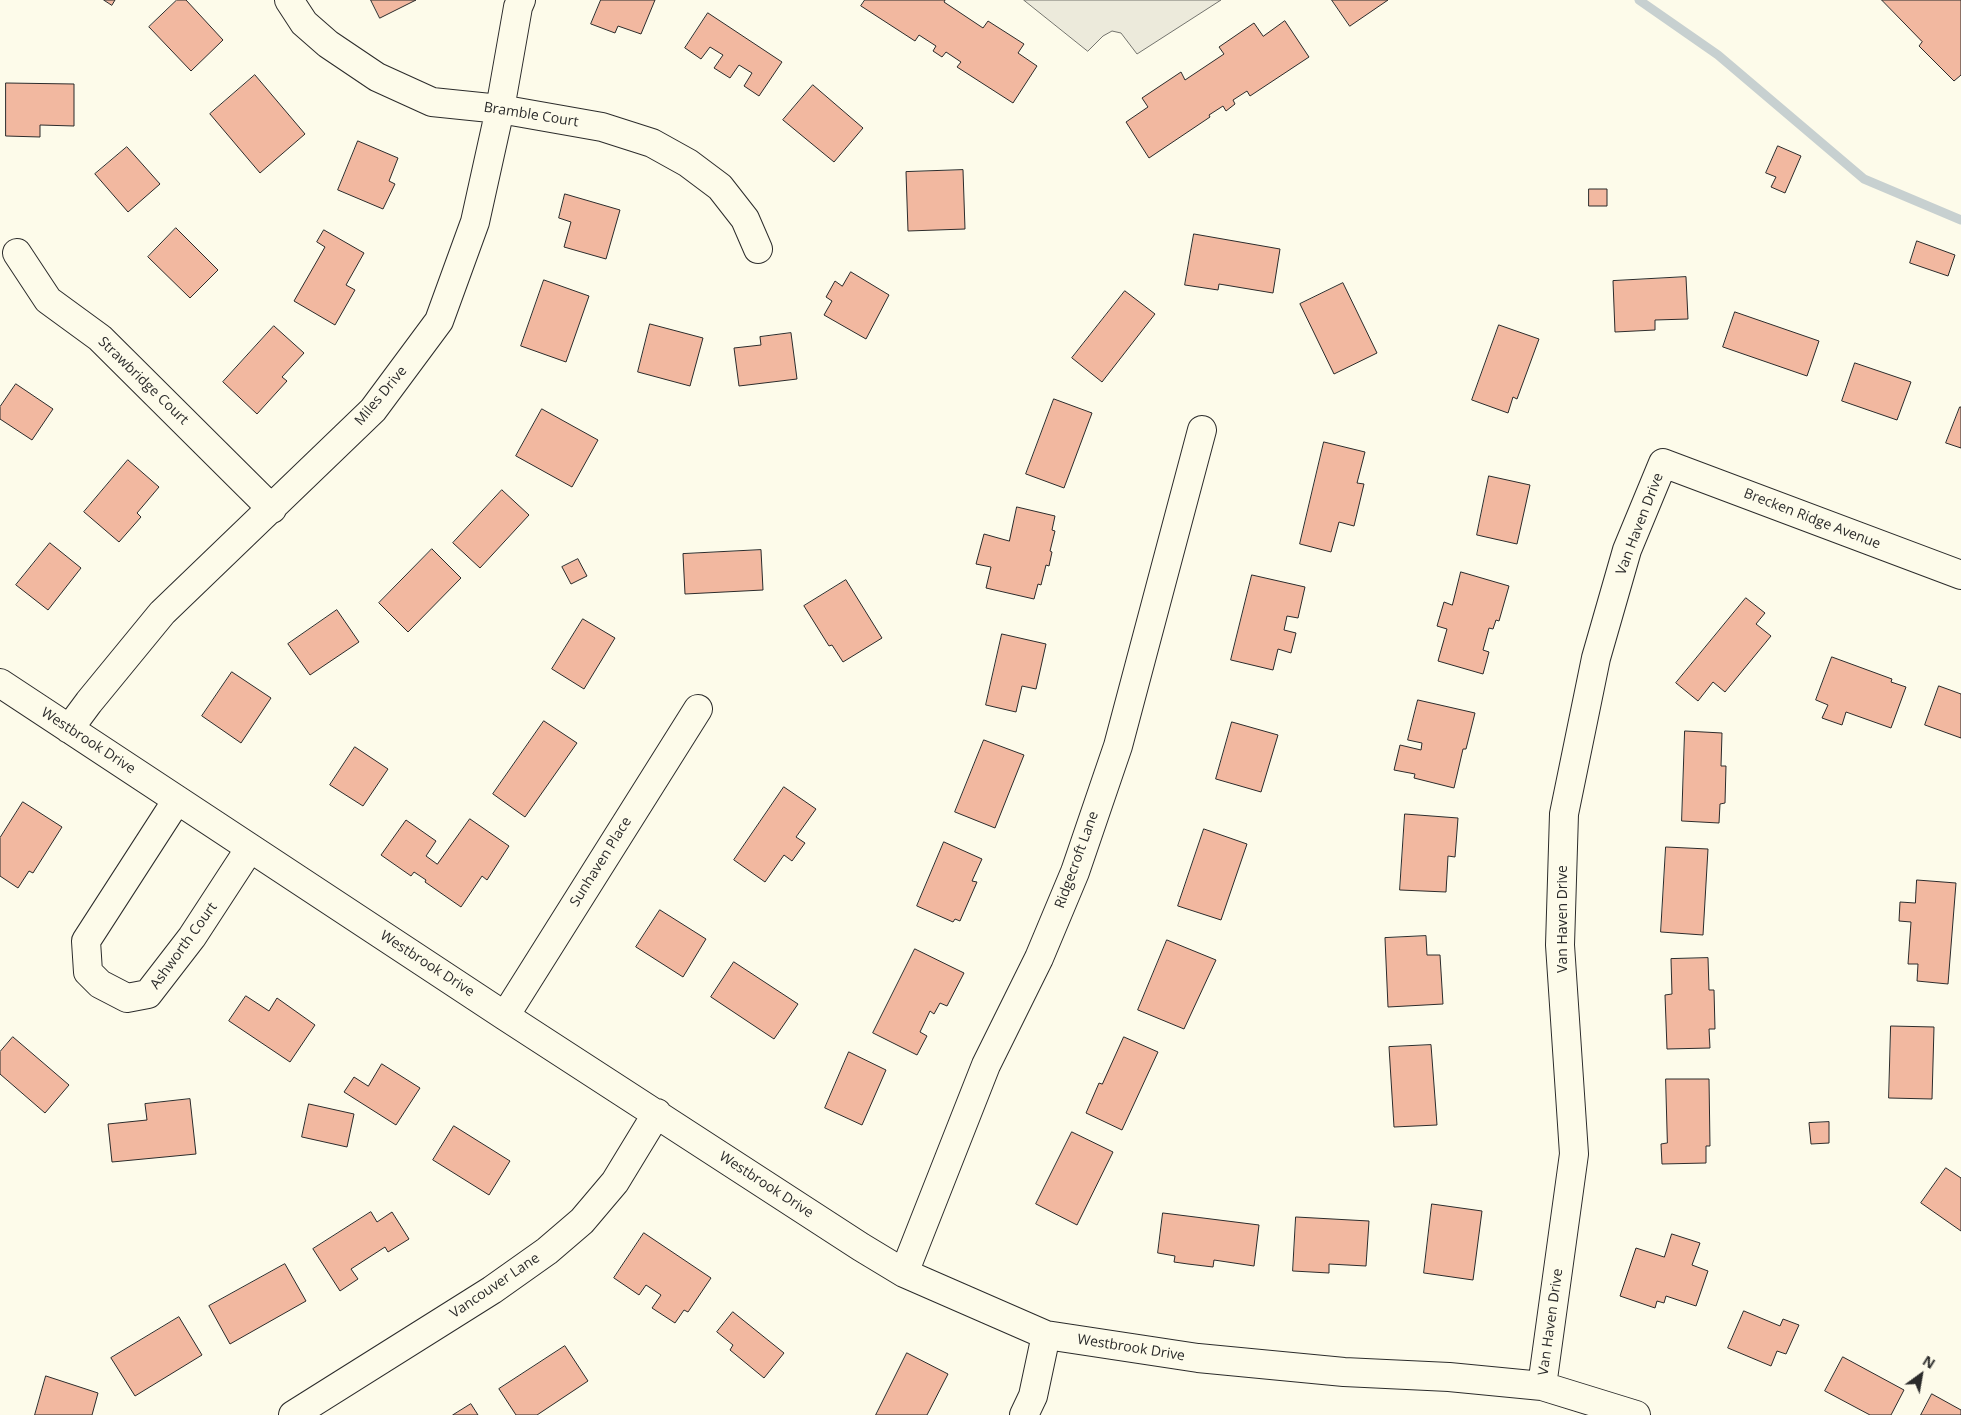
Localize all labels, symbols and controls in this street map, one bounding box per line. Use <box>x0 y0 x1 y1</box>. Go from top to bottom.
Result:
street label: Bramble Court <box>482 99 580 131</box>
street label: Strawbridge Court <box>94 334 192 428</box>
street label: Miles Drive <box>351 363 411 429</box>
street label: Van Haven Drive <box>1613 471 1667 577</box>
street label: Brecken Ridge Avenue <box>1741 485 1883 553</box>
street label: Westbrook Drive <box>38 704 138 778</box>
street label: Ridgecroft Lane <box>1052 809 1102 911</box>
street label: Sunhaven Place <box>567 814 635 910</box>
street label: Van Haven Drive <box>1555 865 1571 973</box>
street label: Ashworth Court <box>147 899 221 993</box>
street label: Westbrook Drive <box>377 927 477 1001</box>
street label: Westbrook Drive <box>716 1148 816 1222</box>
street label: Vancouver Lane <box>447 1250 543 1322</box>
street label: Van Haven Drive <box>1535 1267 1567 1377</box>
street label: Westbrook Drive <box>1076 1331 1186 1365</box>
north arrow <box>1896 1350 1946 1400</box>
text: N <box>1919 1351 1939 1373</box>

